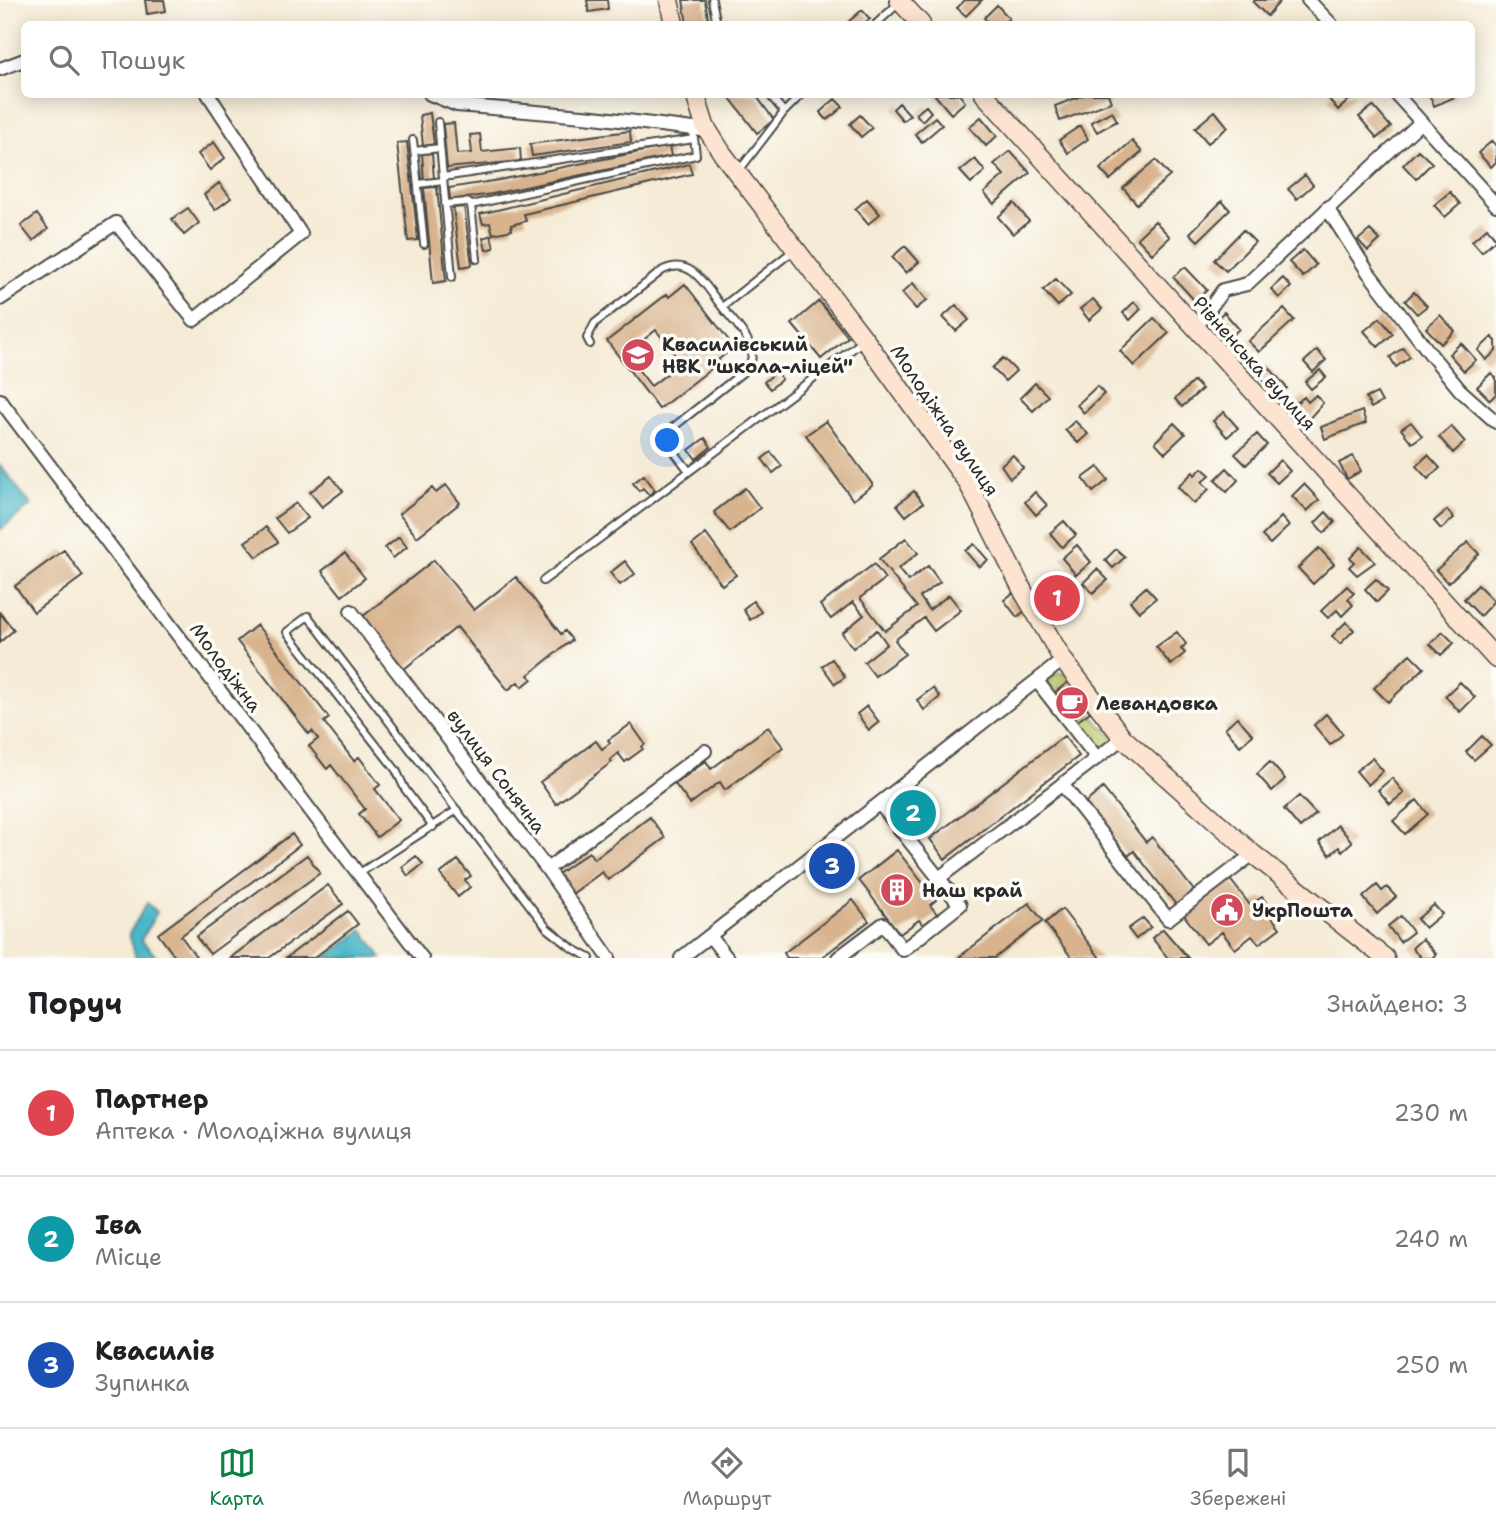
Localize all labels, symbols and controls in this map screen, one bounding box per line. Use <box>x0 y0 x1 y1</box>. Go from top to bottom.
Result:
search box <box>21 21 1475 98</box>
icon: search <box>45 41 83 79</box>
text: Пошук <box>101 42 185 77</box>
street label: Рівненська вулиця <box>1188 291 1322 436</box>
place label: Квасилівський НВК "школа-ліцей" <box>662 332 853 379</box>
school or university icon: Квасилівський НВК "школа-ліцей" <box>619 336 657 374</box>
street label: Молодіжна вулиця <box>884 340 1005 501</box>
your location <box>650 423 684 457</box>
pin: 1 <box>1034 572 1080 624</box>
street label: Молодіжна <box>184 618 267 717</box>
cafe icon: Левандовка <box>1053 684 1091 722</box>
place label: Левандовка <box>1096 691 1218 716</box>
street label: вулиця Сонячна <box>442 704 552 839</box>
pin: 2 <box>890 787 936 839</box>
pin: 3 <box>809 840 855 892</box>
building icon: Наш край <box>878 871 916 909</box>
place label: Наш край <box>922 878 1022 903</box>
public building icon: УкрПошта <box>1208 891 1246 929</box>
place label: УкрПошта <box>1252 898 1353 923</box>
text: Поруч <box>28 983 122 1024</box>
text: Знайдено: 3 <box>1327 989 1468 1019</box>
text: Партнер <box>95 1081 208 1116</box>
text: 1 <box>46 1098 56 1128</box>
text: 230 m <box>1394 1098 1468 1128</box>
text: Аптека · Молодіжна вулиця <box>95 1116 412 1146</box>
text: Іва <box>95 1207 142 1242</box>
text: 2 <box>43 1224 59 1254</box>
text: 240 m <box>1394 1224 1468 1254</box>
text: Місце <box>95 1242 162 1272</box>
text: Квасилів <box>95 1333 214 1368</box>
text: 3 <box>43 1350 59 1380</box>
text: 250 m <box>1395 1350 1468 1380</box>
text: Зупинка <box>95 1368 190 1398</box>
tab: Карта <box>209 1444 264 1511</box>
tab: Маршрут <box>683 1444 771 1511</box>
tab: Збережені <box>1190 1444 1287 1511</box>

